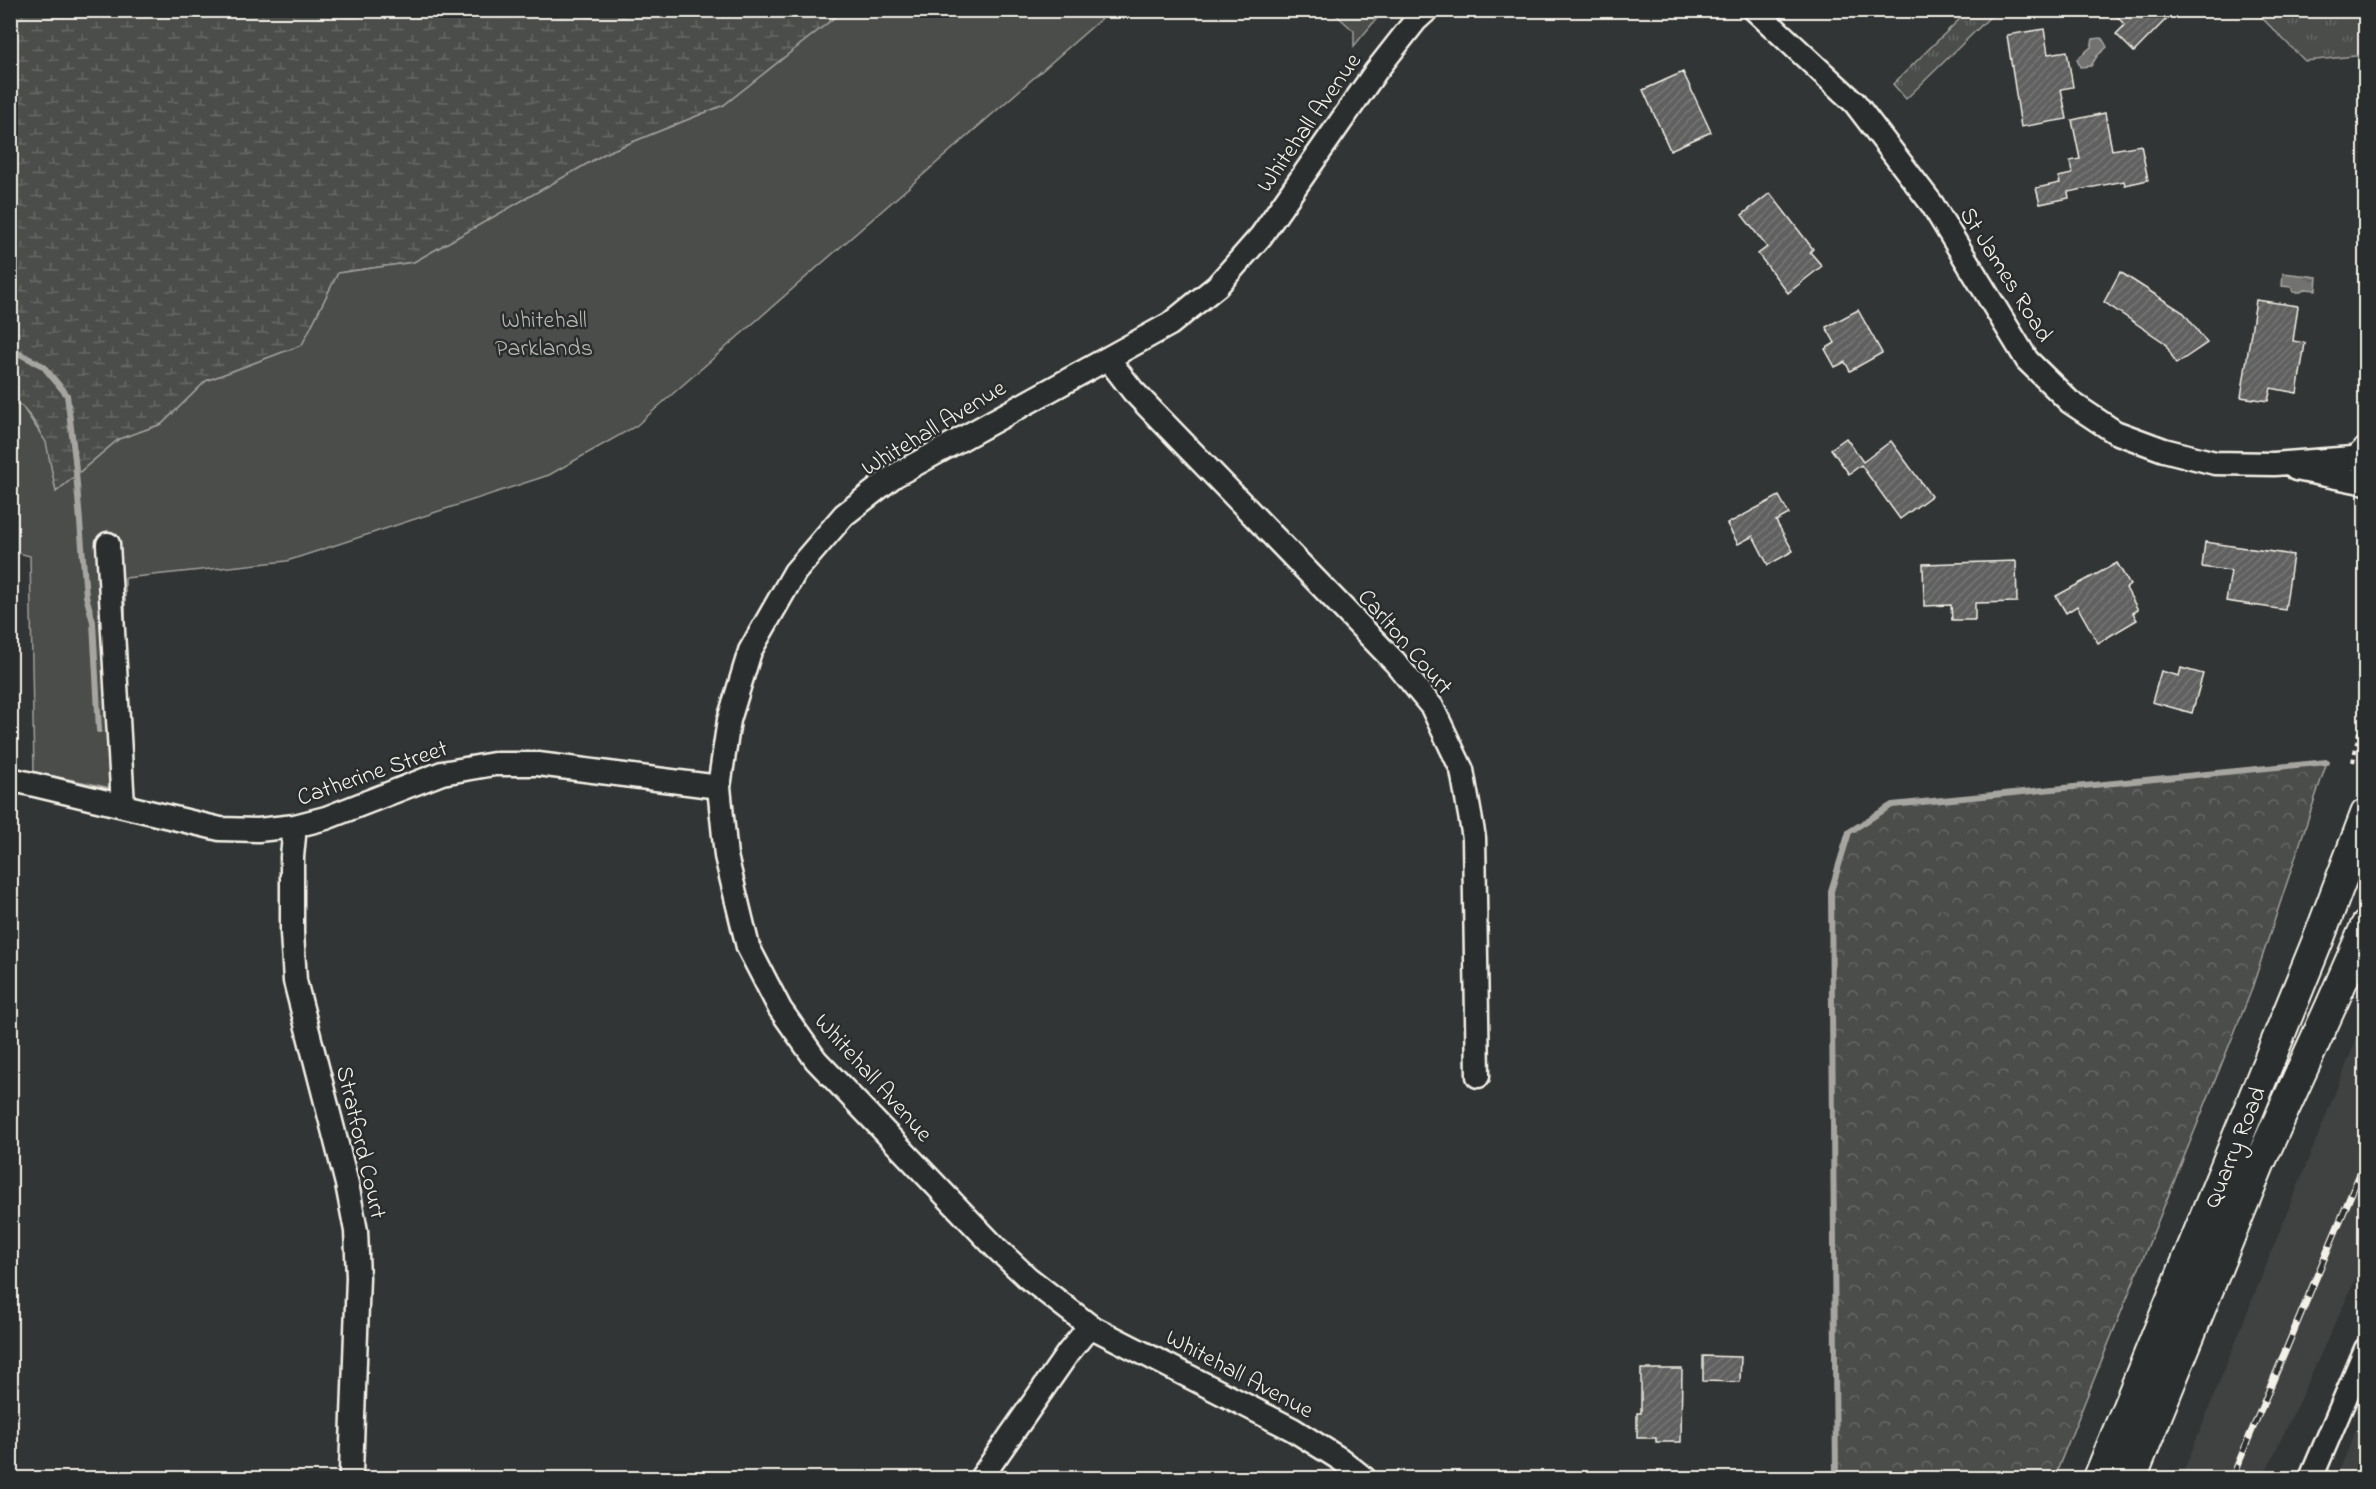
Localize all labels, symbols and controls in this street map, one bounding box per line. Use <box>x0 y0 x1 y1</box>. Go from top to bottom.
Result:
street label: Whitehall Avenue <box>1249 46 1371 200</box>
street label: St James Road <box>1949 201 2061 350</box>
park label: Whitehall Parklands <box>495 304 593 367</box>
street label: Whitehall Avenue <box>855 372 1014 486</box>
street label: Carlton Court <box>1348 582 1460 703</box>
street label: Catherine Street <box>293 732 453 816</box>
street label: Whitehall Avenue <box>804 1006 940 1151</box>
street label: Stratford Court <box>325 1063 394 1222</box>
street label: Quarry Road <box>2196 1081 2278 1214</box>
street label: Whitehall Avenue <box>1159 1321 1319 1429</box>

